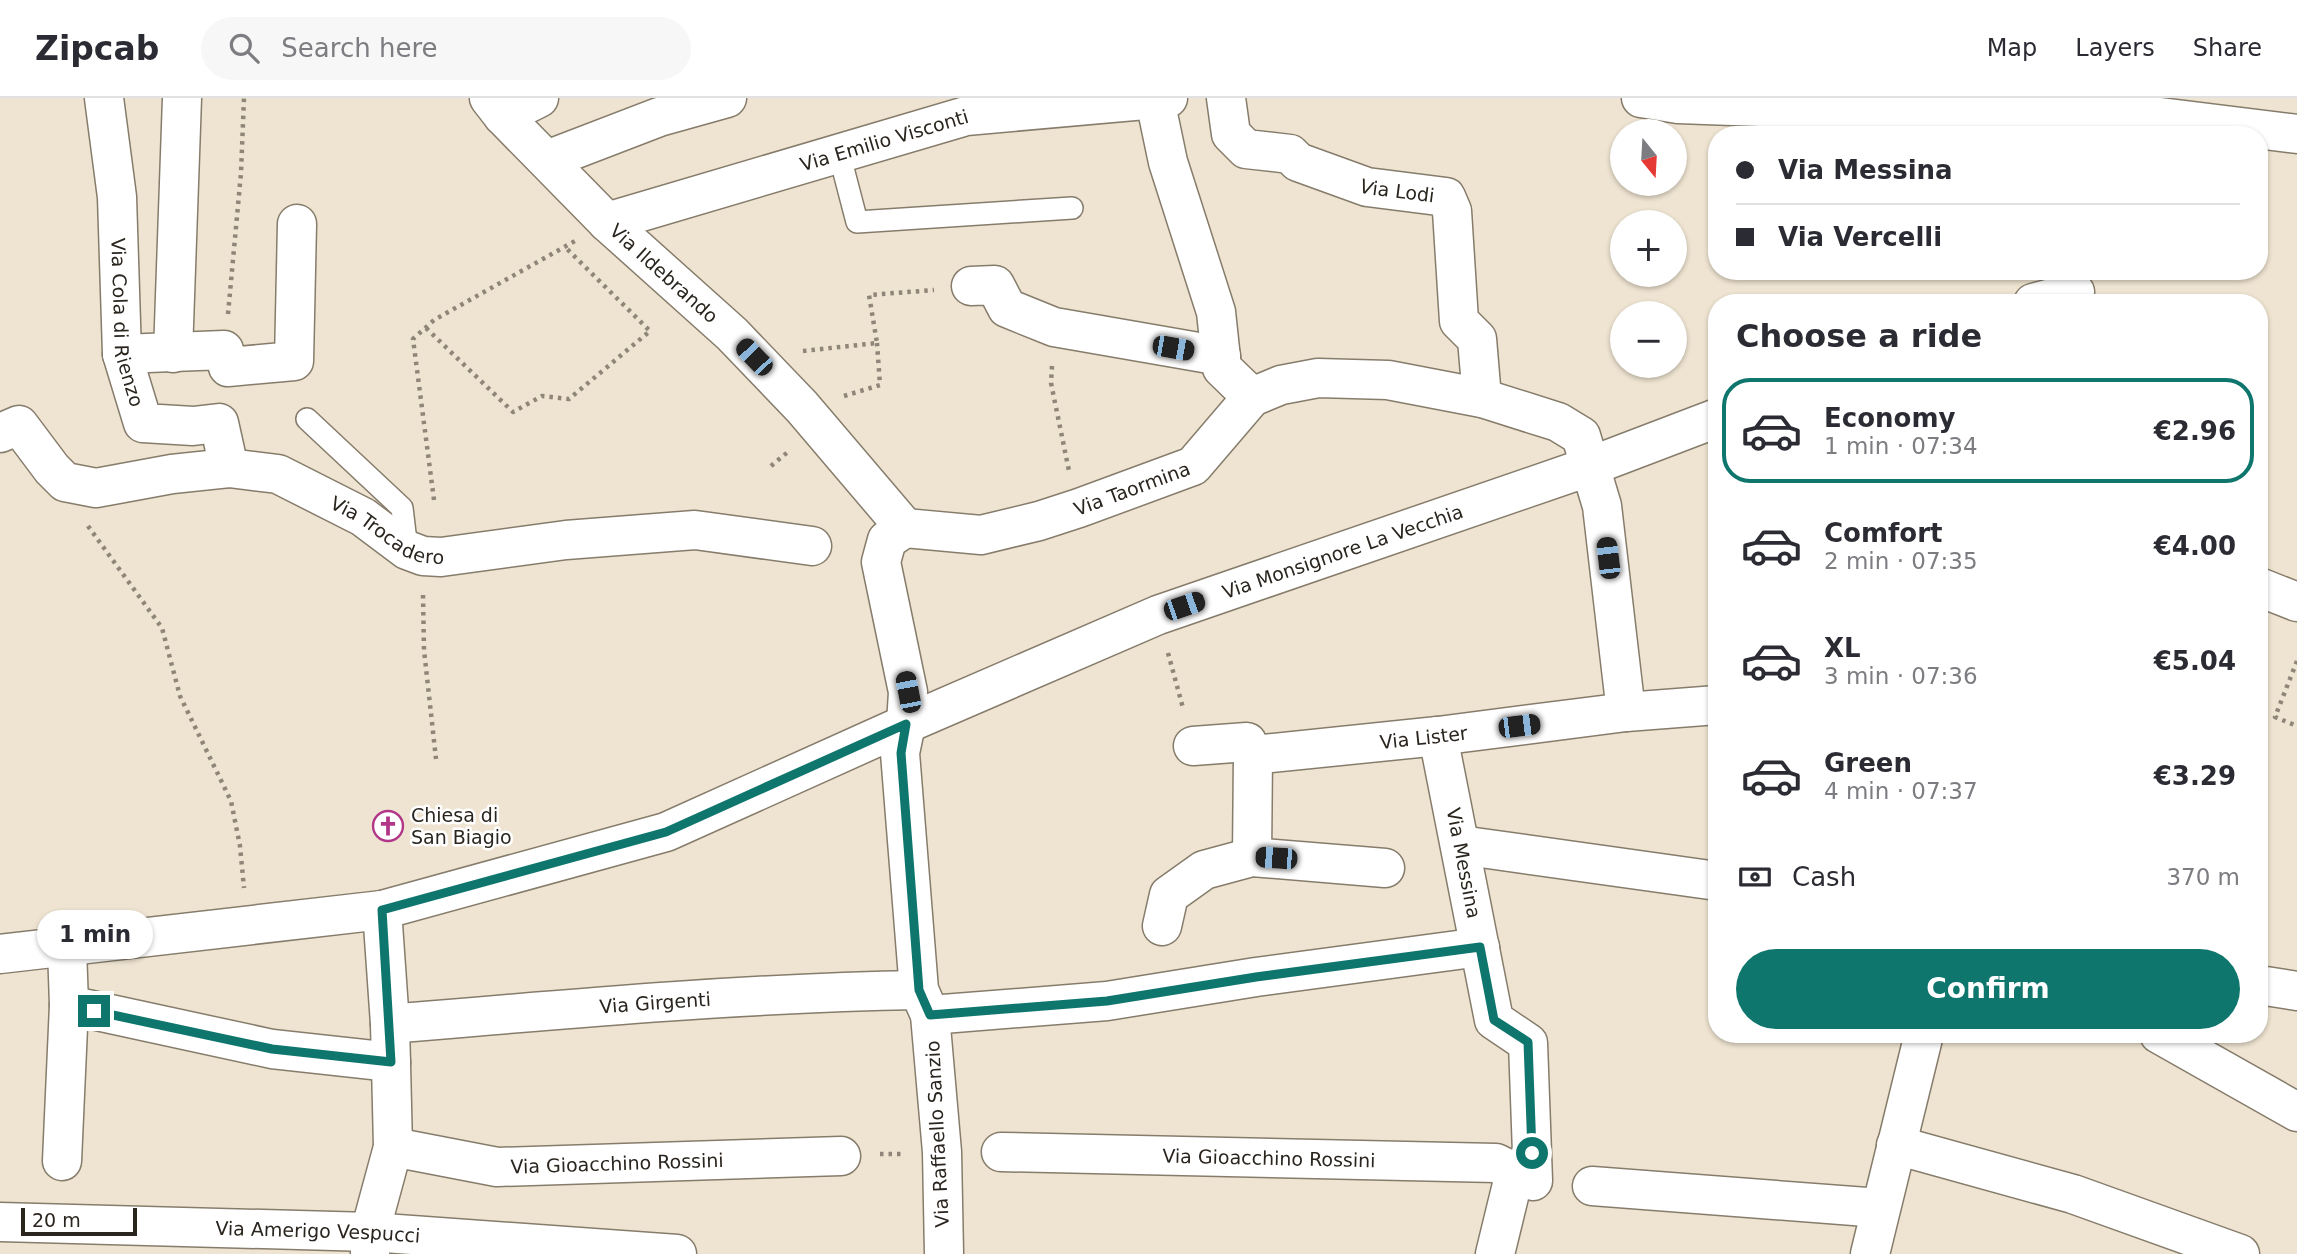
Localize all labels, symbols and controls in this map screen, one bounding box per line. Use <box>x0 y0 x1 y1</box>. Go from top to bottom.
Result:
search box <box>201 17 691 80</box>
text: Zipcab <box>35 29 159 68</box>
icon: search <box>225 29 263 67</box>
text: Search here <box>281 33 438 63</box>
text: Map <box>1987 34 2037 62</box>
text: Layers <box>2075 34 2155 62</box>
text: Share <box>2193 34 2262 62</box>
street label: Via Emilio Visconti <box>797 105 971 175</box>
north arrow <box>1610 119 1687 196</box>
map controls <box>1610 119 1687 378</box>
text: Via Messina <box>1778 155 1953 185</box>
street label: Via Lodi <box>1357 174 1436 206</box>
button: + <box>1610 210 1687 287</box>
street label: Via Ildebrando <box>606 219 723 327</box>
text: Via Vercelli <box>1778 222 1942 252</box>
street label: Via Cola di Rienzo <box>107 237 148 409</box>
button: − <box>1610 301 1687 378</box>
text: Choose a ride <box>1736 317 1982 355</box>
car <box>1151 334 1196 362</box>
car <box>732 335 777 379</box>
icon: car <box>1740 399 1803 462</box>
text: Economy <box>1824 403 1955 433</box>
text: €2.96 <box>2154 416 2236 446</box>
text: 1 min · 07:34 <box>1824 433 1978 459</box>
street label: Via Taormina <box>1071 457 1193 520</box>
street label: Via Trocadero <box>327 491 445 568</box>
street label: Via Monsignore La Vecchia <box>1219 500 1466 603</box>
icon: car <box>1740 514 1803 577</box>
text: Comfort <box>1824 518 1942 548</box>
text: €4.00 <box>2154 531 2236 561</box>
car <box>1596 536 1621 580</box>
text: 2 min · 07:35 <box>1824 548 1978 574</box>
car <box>1161 589 1208 623</box>
icon: car <box>1740 629 1803 692</box>
text: XL <box>1824 633 1861 663</box>
text: €5.04 <box>2154 646 2236 676</box>
text: 3 min · 07:36 <box>1824 663 1978 689</box>
car <box>894 669 923 715</box>
car <box>1497 713 1542 739</box>
street label: Via Lister <box>1379 721 1469 753</box>
icon: car <box>1740 744 1803 807</box>
text: Green <box>1824 748 1912 778</box>
text: €3.29 <box>2154 761 2236 791</box>
text: 4 min · 07:37 <box>1824 778 1978 804</box>
place label: Chiesa di San Biagio <box>411 804 512 848</box>
street label: Via Messina <box>1442 806 1486 920</box>
church icon: Chiesa di San Biagio <box>371 809 405 843</box>
car <box>1255 846 1298 870</box>
icon: cash <box>1736 858 1774 896</box>
text: Cash <box>1792 862 1856 892</box>
text: 370 m <box>2166 864 2240 890</box>
callout: 1 min <box>36 909 152 958</box>
text: 1 min <box>59 921 131 947</box>
button: Confirm <box>1736 949 2240 1029</box>
street label: Via Girgenti <box>599 988 712 1018</box>
route end <box>78 995 110 1027</box>
street label: Via Raffaello Sanzio <box>921 1040 953 1228</box>
route start <box>1516 1137 1548 1169</box>
street label: Via Gioacchino Rossini <box>1162 1145 1376 1171</box>
street label: Via Gioacchino Rossini <box>510 1149 724 1178</box>
scale bar <box>21 1205 136 1237</box>
text: 20 m <box>32 1209 81 1231</box>
street label: Via Amerigo Vespucci <box>215 1217 421 1247</box>

